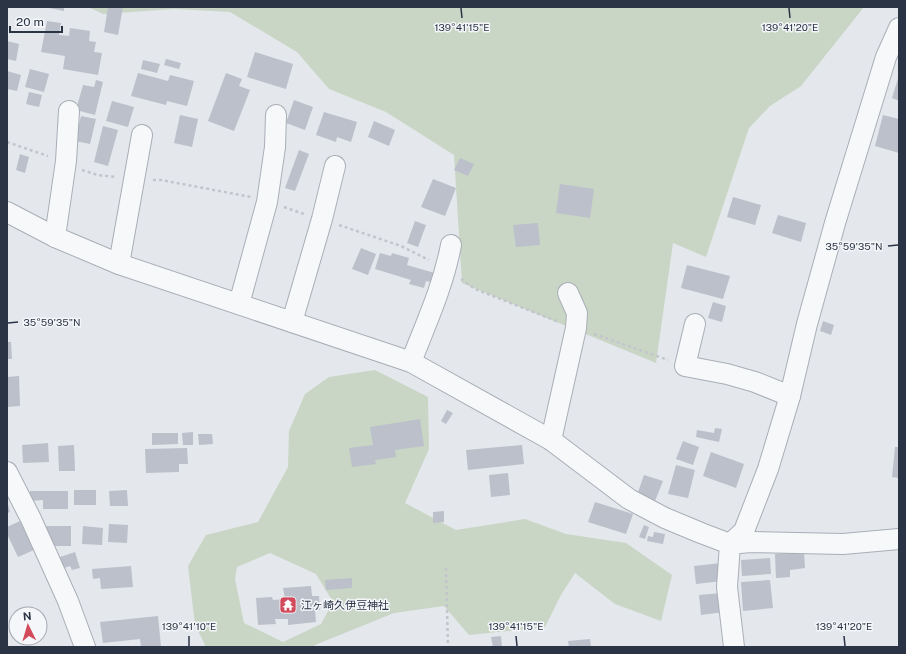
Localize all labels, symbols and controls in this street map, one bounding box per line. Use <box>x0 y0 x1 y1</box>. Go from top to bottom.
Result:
scale bar <box>10 8 62 34</box>
text: 20 m <box>16 15 44 29</box>
text: 139°41'15"E <box>435 21 489 33</box>
text: 139°41'20"E <box>762 21 818 33</box>
text: 35°59'35"N <box>826 240 882 252</box>
text: 35°59'35"N <box>24 316 80 328</box>
temple icon: 江ヶ崎久伊豆神社 <box>278 595 298 615</box>
place label: 江ヶ崎久伊豆神社 <box>301 599 389 611</box>
north arrow <box>8 606 48 646</box>
text: N <box>22 610 32 622</box>
text: 139°41'10"E <box>162 620 216 632</box>
text: 139°41'15"E <box>489 620 543 632</box>
text: 139°41'20"E <box>816 620 872 632</box>

